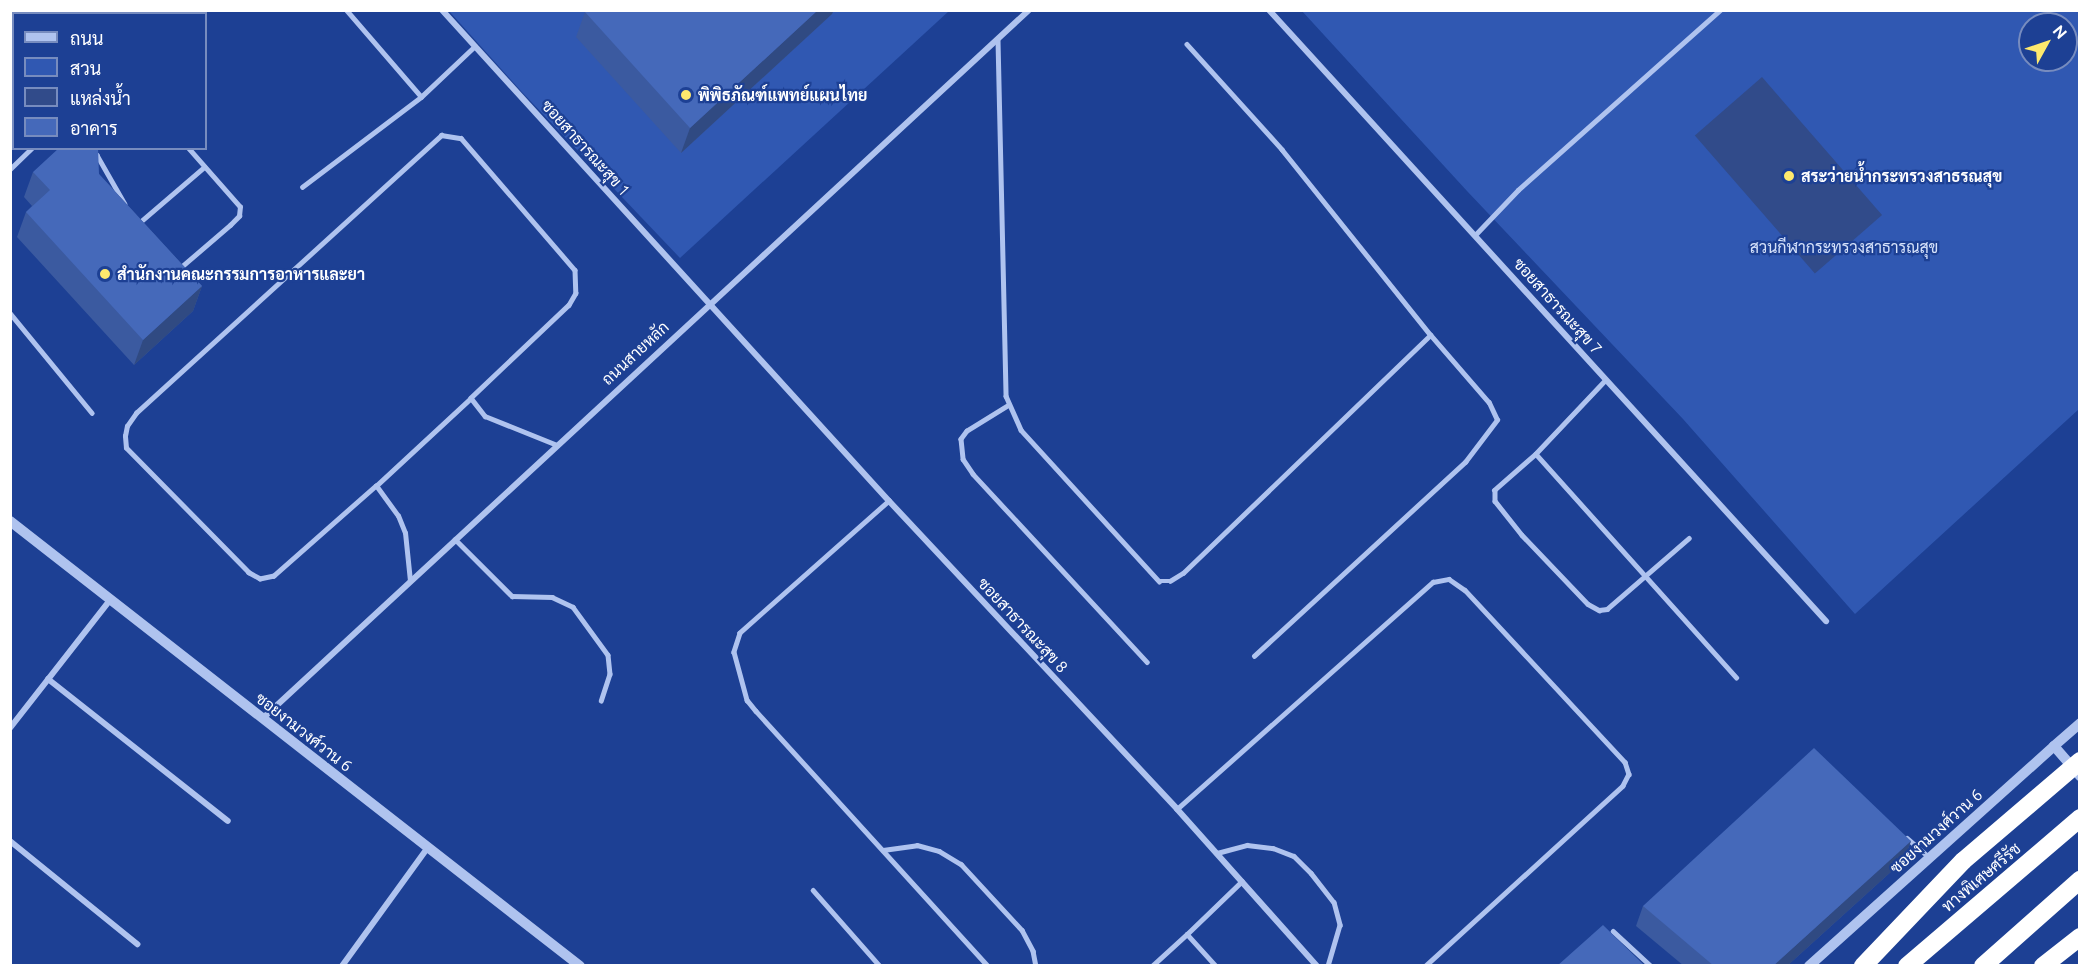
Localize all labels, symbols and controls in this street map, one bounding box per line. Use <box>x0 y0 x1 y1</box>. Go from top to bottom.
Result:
legend <box>12 12 207 150</box>
north arrow <box>2018 12 2078 72</box>
text: N <box>2050 21 2071 42</box>
text: ถนน <box>70 28 103 48</box>
text: สวน <box>70 58 101 78</box>
place label: พิพิธภัณฑ์แพทย์แผนไทย <box>698 85 867 105</box>
text: แหล่งน้ำ <box>70 88 131 108</box>
marker: พิพิธภัณฑ์แพทย์แผนไทย <box>679 88 693 102</box>
street label: ซอยสาธารณะสุข 1 <box>538 96 634 200</box>
text: อาคาร <box>70 118 118 138</box>
place label: สระว่ายน้ำกระทรวงสาธรณสุข <box>1801 166 2002 186</box>
marker: สระว่ายน้ำกระทรวงสาธรณสุข <box>1782 169 1796 183</box>
park label: สวนกีฬากระทรวงสาธารณสุข <box>1750 237 1938 257</box>
street label: ซอยสาธารณะสุข 7 <box>1510 254 1606 358</box>
place label: สำนักงานคณะกรรมการอาหารและยา <box>117 264 365 284</box>
marker: สำนักงานคณะกรรมการอาหารและยา <box>98 267 112 281</box>
street label: ถนนสายหลัก <box>598 317 672 389</box>
street label: ซอยสาธารณะสุข 8 <box>974 574 1072 676</box>
street label: ซอยงามวงศ์วาน 6 <box>252 688 356 776</box>
street label: ซอยงามวงศ์วาน 6 <box>1886 785 1986 877</box>
street label: ทางพิเศษศรีรัช <box>1938 838 2024 916</box>

